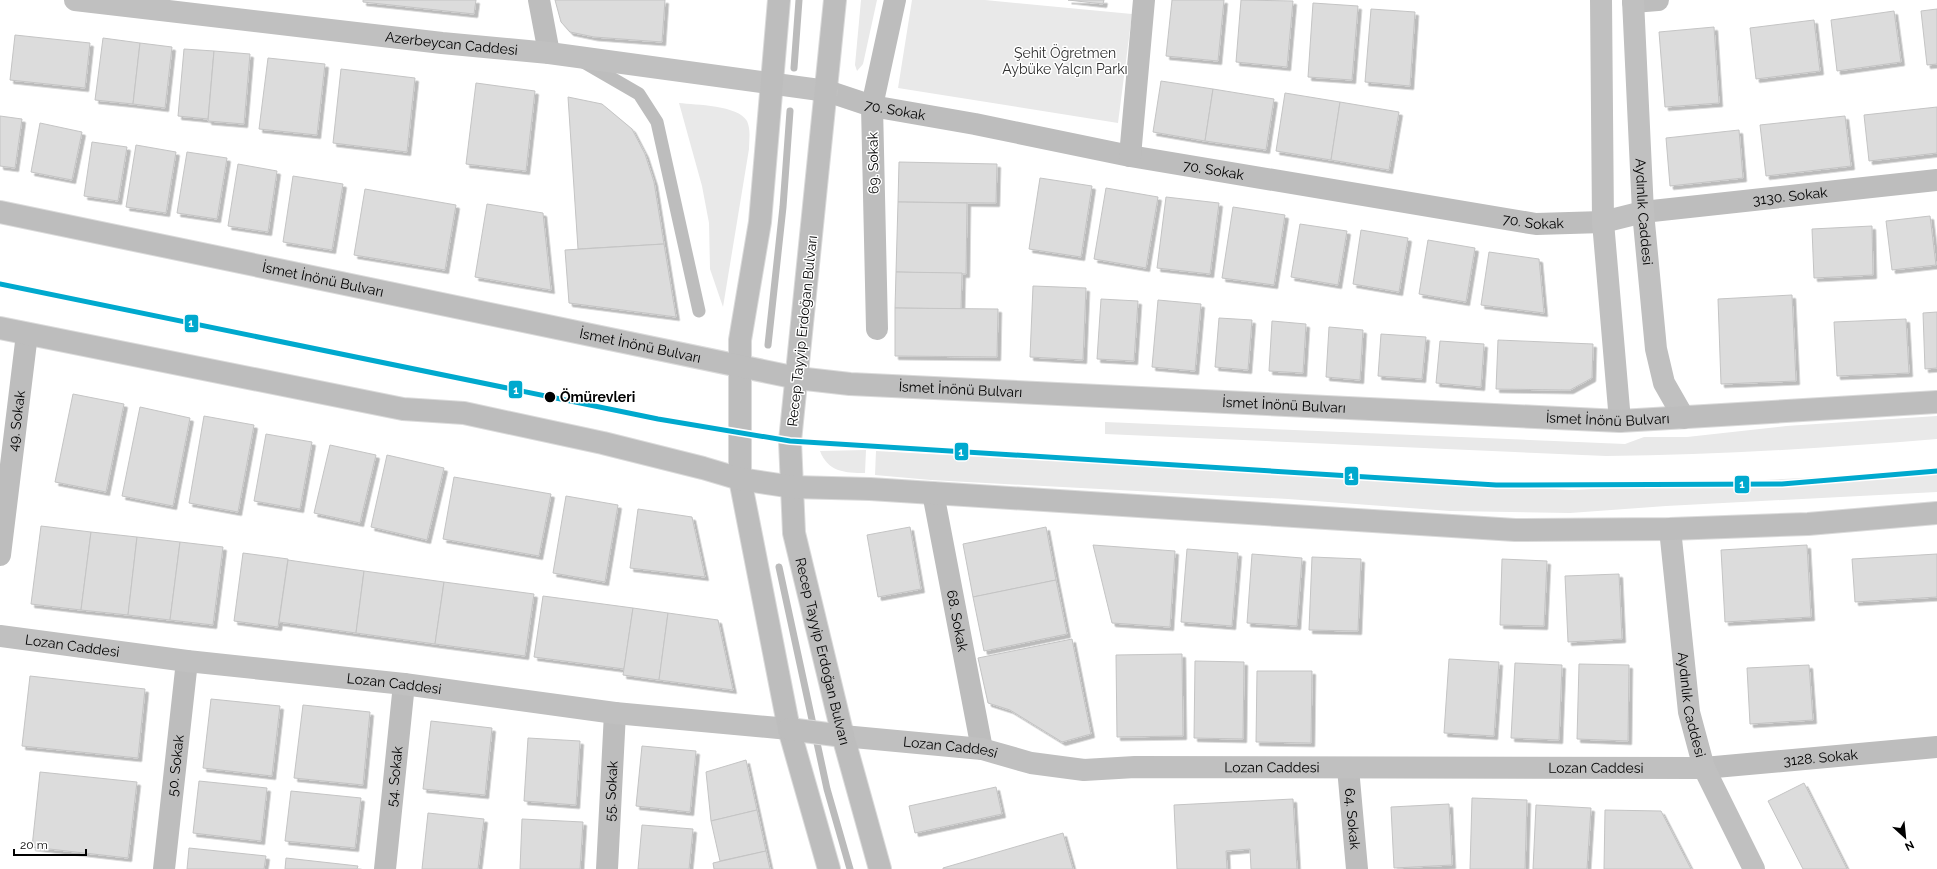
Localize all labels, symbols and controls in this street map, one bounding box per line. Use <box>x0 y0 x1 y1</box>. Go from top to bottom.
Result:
street label: Azerbeycan Caddesi <box>384 28 518 58</box>
park label: Şehit Öğretmen Aybüke Yalçın Parkı <box>1002 43 1128 77</box>
street label: 70. Sokak <box>863 96 927 123</box>
street label: 69. Sokak <box>864 131 882 194</box>
street label: 70. Sokak <box>1182 157 1246 183</box>
street label: Aydınlık Caddesi <box>1632 158 1656 266</box>
street label: 3130. Sokak <box>1752 184 1829 208</box>
street label: 70. Sokak <box>1501 211 1565 232</box>
street label: Recep Tayyip Erdoğan Bulvarı <box>784 235 820 427</box>
street label: İsmet İnönü Bulvarı <box>261 257 385 300</box>
line badge: 1 <box>184 314 199 333</box>
text: 1 <box>188 317 194 330</box>
street label: İsmet İnönü Bulvarı <box>578 323 702 366</box>
street label: İsmet İnönü Bulvarı <box>898 376 1023 400</box>
line badge: 1 <box>508 380 523 399</box>
text: 1 <box>513 384 519 397</box>
place label: Ömürevleri <box>560 388 635 405</box>
street label: 49. Sokak <box>5 389 28 452</box>
marker: Ömürevleri <box>543 390 557 404</box>
street label: İsmet İnönü Bulvarı <box>1222 392 1346 416</box>
street label: İsmet İnönü Bulvarı <box>1546 407 1670 429</box>
line badge: 1 <box>954 442 969 461</box>
text: 1 <box>958 446 964 459</box>
line badge: 1 <box>1344 466 1359 486</box>
text: 1 <box>1348 470 1354 483</box>
line badge: 1 <box>1734 475 1750 494</box>
text: 1 <box>1739 478 1745 491</box>
street label: Recep Tayyip Erdoğan Bulvarı <box>792 556 853 747</box>
street label: 68. Sokak <box>944 589 971 653</box>
street label: Lozan Caddesi <box>24 631 121 660</box>
street label: Aydınlık Caddesi <box>1675 651 1709 759</box>
street label: Lozan Caddesi <box>346 670 442 697</box>
street label: 50. Sokak <box>164 733 187 797</box>
street label: Lozan Caddesi <box>902 734 1000 761</box>
street label: 54. Sokak <box>383 745 406 808</box>
street label: 3128. Sokak <box>1783 746 1859 769</box>
street label: Lozan Caddesi <box>1224 759 1320 775</box>
street label: 55. Sokak <box>601 760 621 822</box>
street label: Lozan Caddesi <box>1548 760 1644 776</box>
street label: 64. Sokak <box>1342 787 1363 851</box>
north arrow <box>1885 817 1925 857</box>
scale bar <box>14 831 86 857</box>
text: 20 m <box>20 838 48 852</box>
text: N <box>1903 838 1916 853</box>

